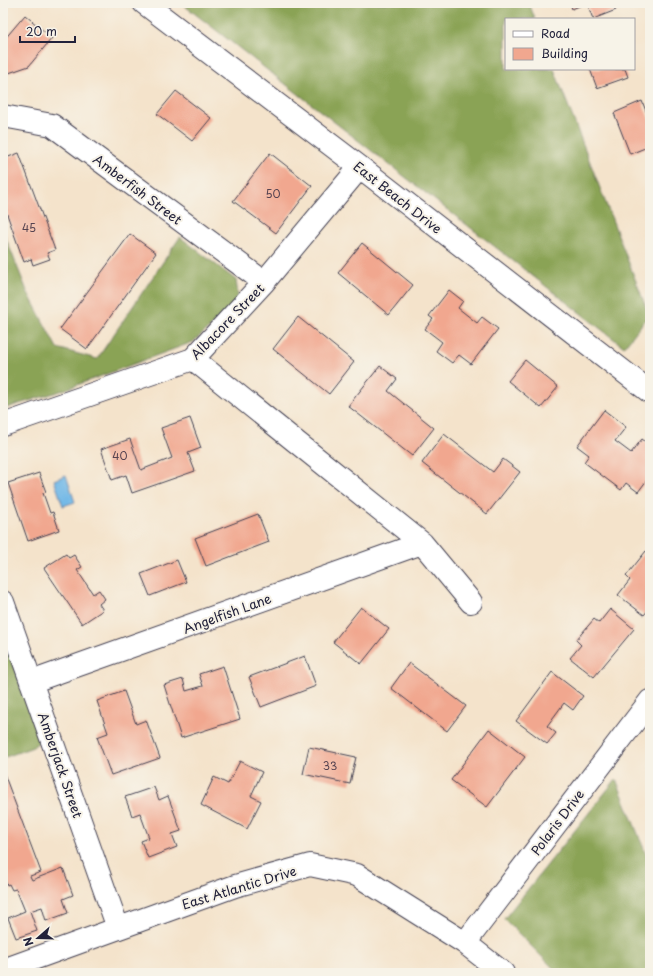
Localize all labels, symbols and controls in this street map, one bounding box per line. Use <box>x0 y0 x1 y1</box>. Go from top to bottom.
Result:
scale bar <box>20 18 75 44</box>
legend <box>505 18 635 70</box>
text: 20 m <box>26 22 57 40</box>
text: Road <box>541 24 570 42</box>
text: Building <box>541 44 588 62</box>
street label: Amberfish Street <box>90 149 186 229</box>
street label: East Beach Drive <box>350 156 446 238</box>
house number: 50 <box>265 185 281 202</box>
house number: 45 <box>22 219 36 236</box>
street label: Albacore Street <box>186 279 268 363</box>
house number: 40 <box>112 447 128 464</box>
street label: Angelfish Lane <box>180 588 274 638</box>
street label: Amberjack Street <box>34 710 88 820</box>
house number: 33 <box>323 757 337 774</box>
street label: Polaris Drive <box>526 785 588 859</box>
street label: East Atlantic Drive <box>179 861 299 913</box>
north arrow <box>18 918 58 958</box>
text: N <box>19 934 38 949</box>

